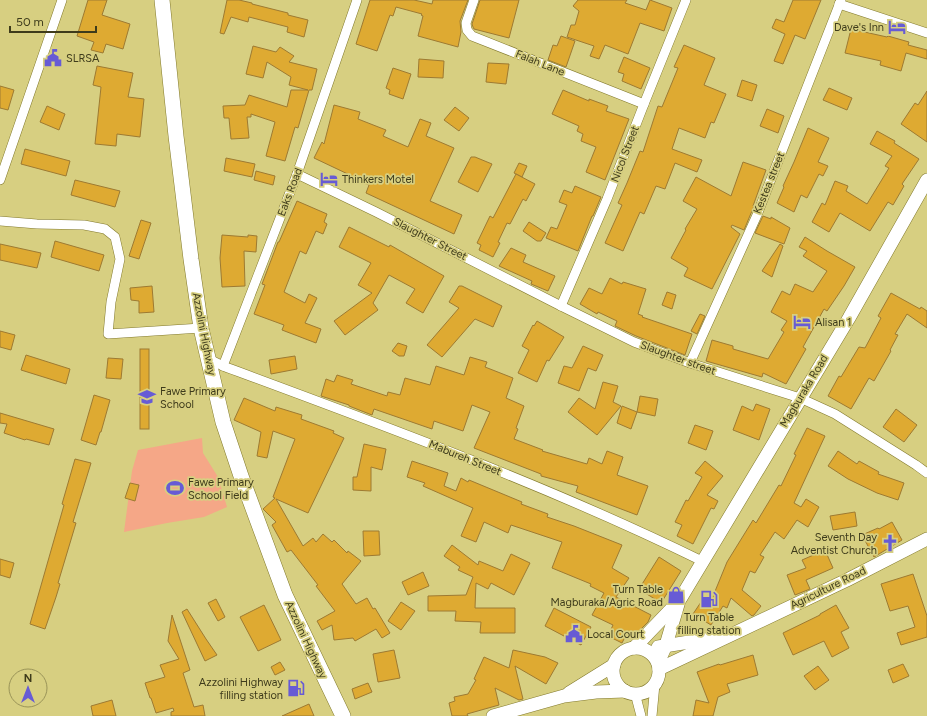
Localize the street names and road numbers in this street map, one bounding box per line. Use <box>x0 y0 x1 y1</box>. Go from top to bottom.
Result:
street label: Falah Lane <box>514 47 566 79</box>
street label: Nicol Street <box>608 124 642 184</box>
street label: Kestea street <box>751 150 787 216</box>
street label: Eaks Road <box>275 166 305 218</box>
street label: Slaughter Street <box>391 215 469 263</box>
street label: Azzolini Highway <box>190 291 218 377</box>
street label: Slaughter street <box>639 338 717 378</box>
street label: Magburaka Road <box>777 352 831 430</box>
street label: Mabureh Street <box>427 438 503 478</box>
street label: Agriculture Road <box>788 564 868 612</box>
street label: Azzolini Highway <box>282 599 330 681</box>

